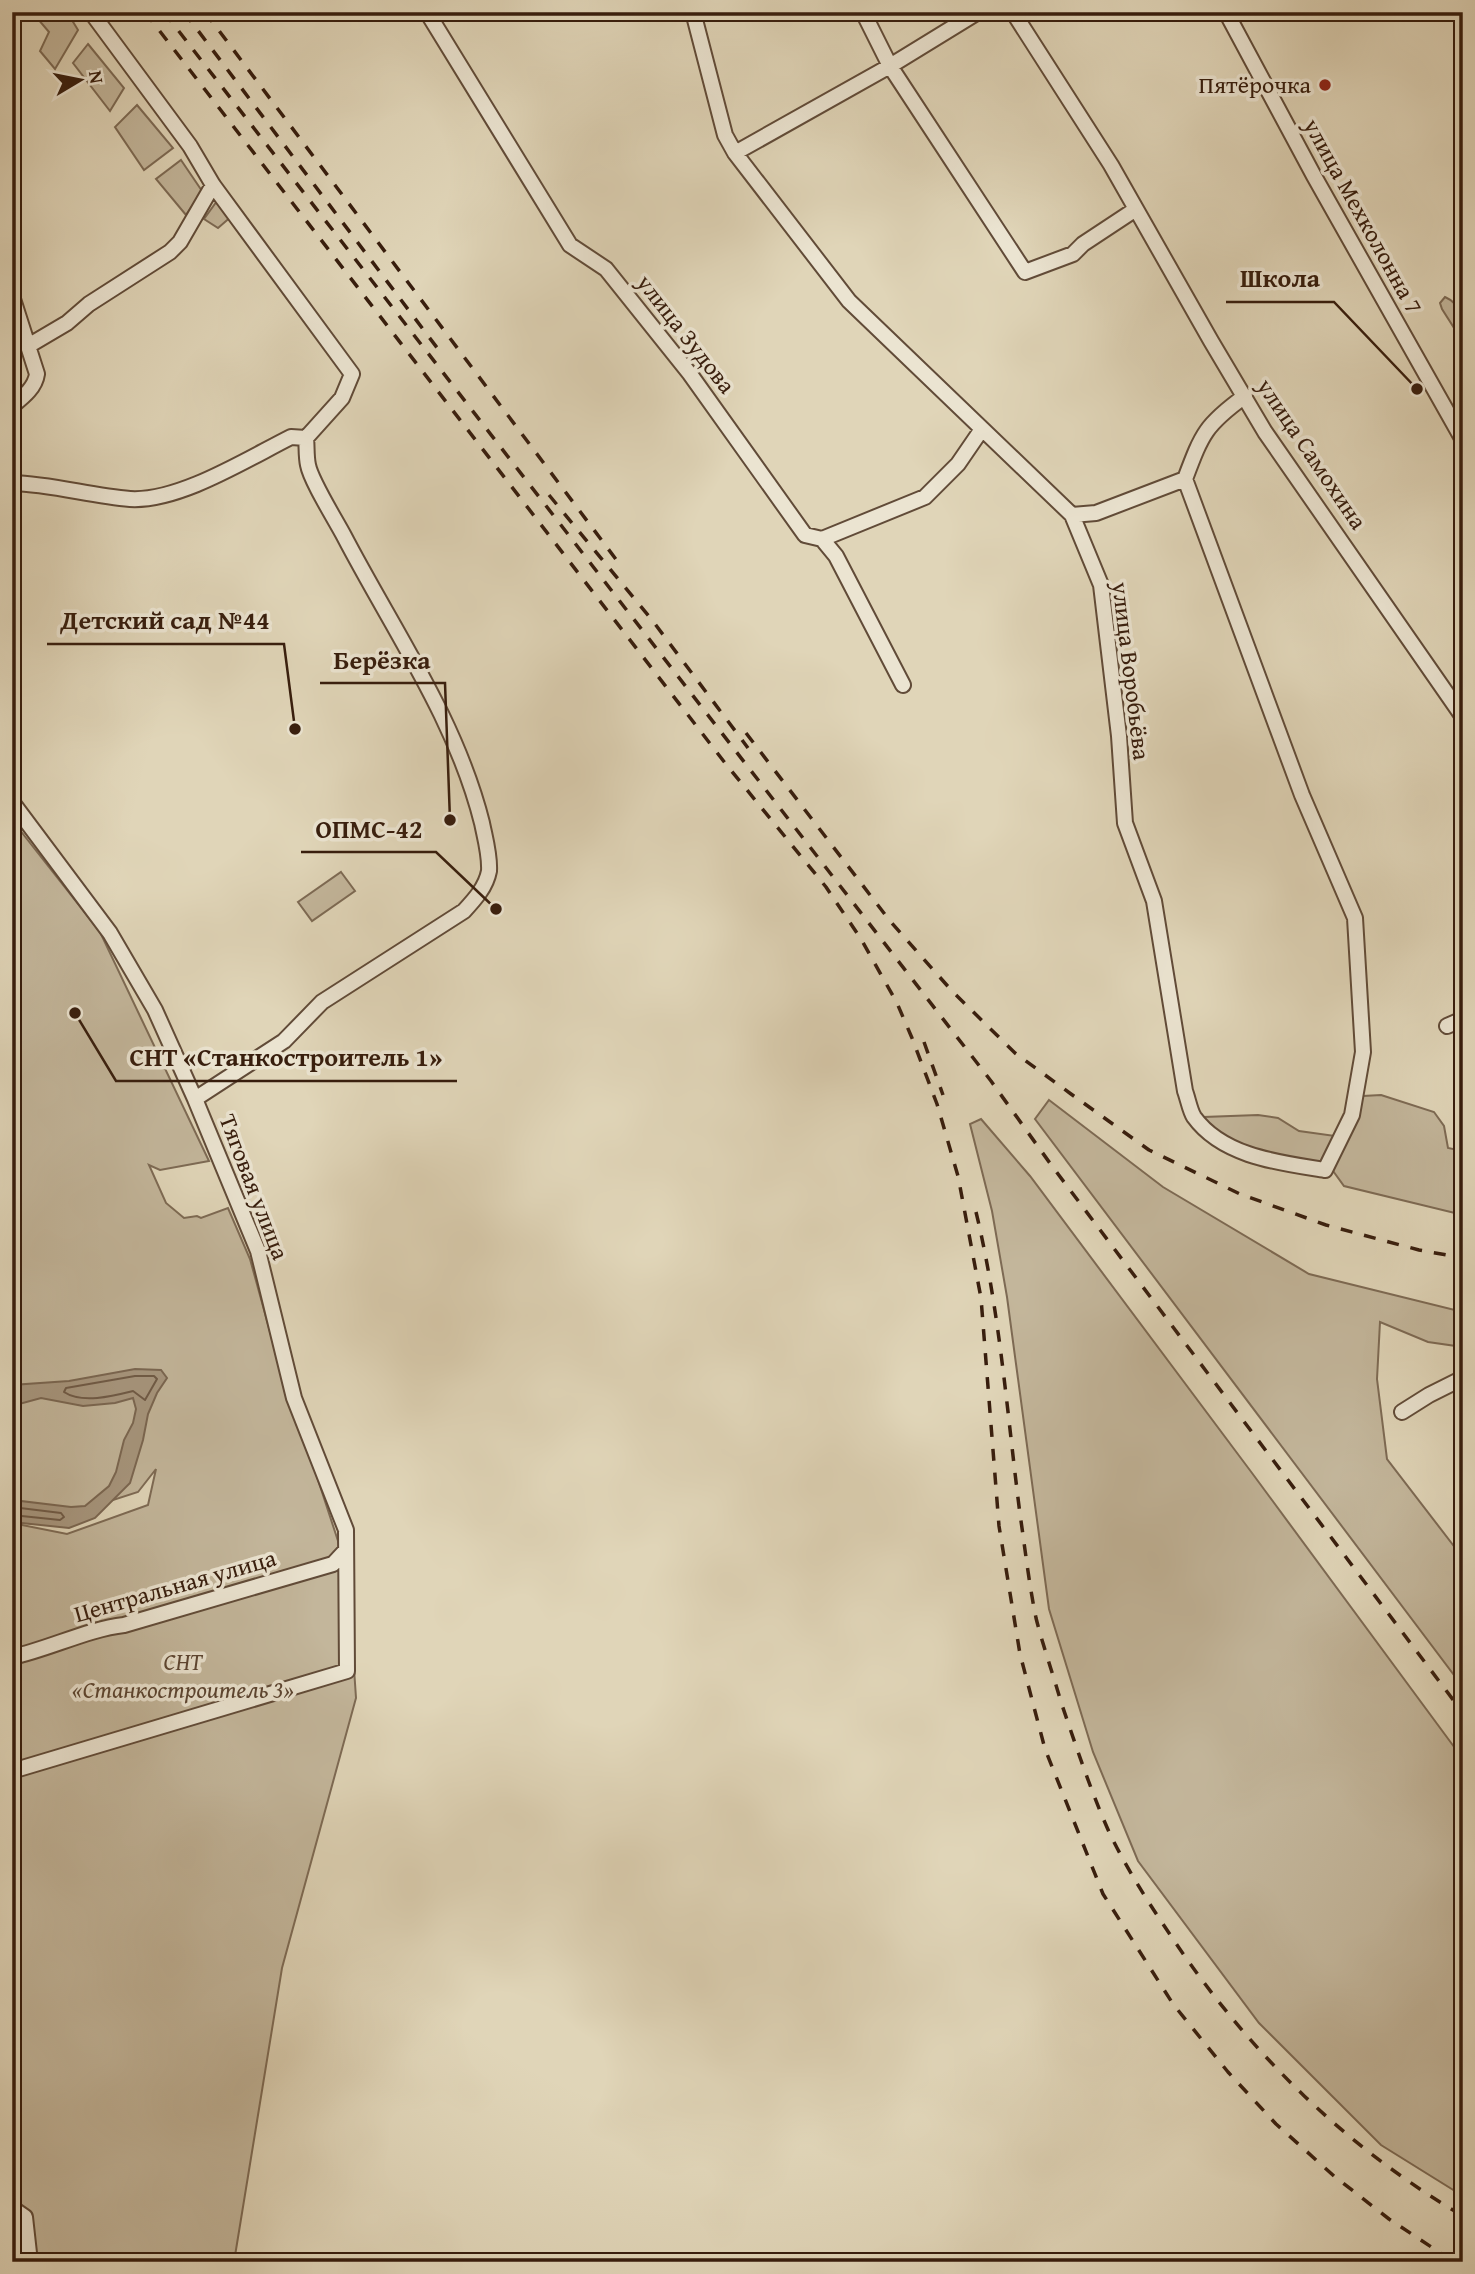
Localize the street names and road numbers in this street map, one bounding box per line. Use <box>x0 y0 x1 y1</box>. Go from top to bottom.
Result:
street label: улица Мехколонна 7 <box>1295 111 1432 320</box>
street label: улица Зудова <box>628 266 745 401</box>
street label: улица Самохина <box>1248 370 1376 537</box>
street label: улица Воробьёва <box>1103 579 1160 763</box>
street label: Тяговая улица <box>211 1109 298 1265</box>
street label: Центральная улица <box>70 1540 281 1631</box>

